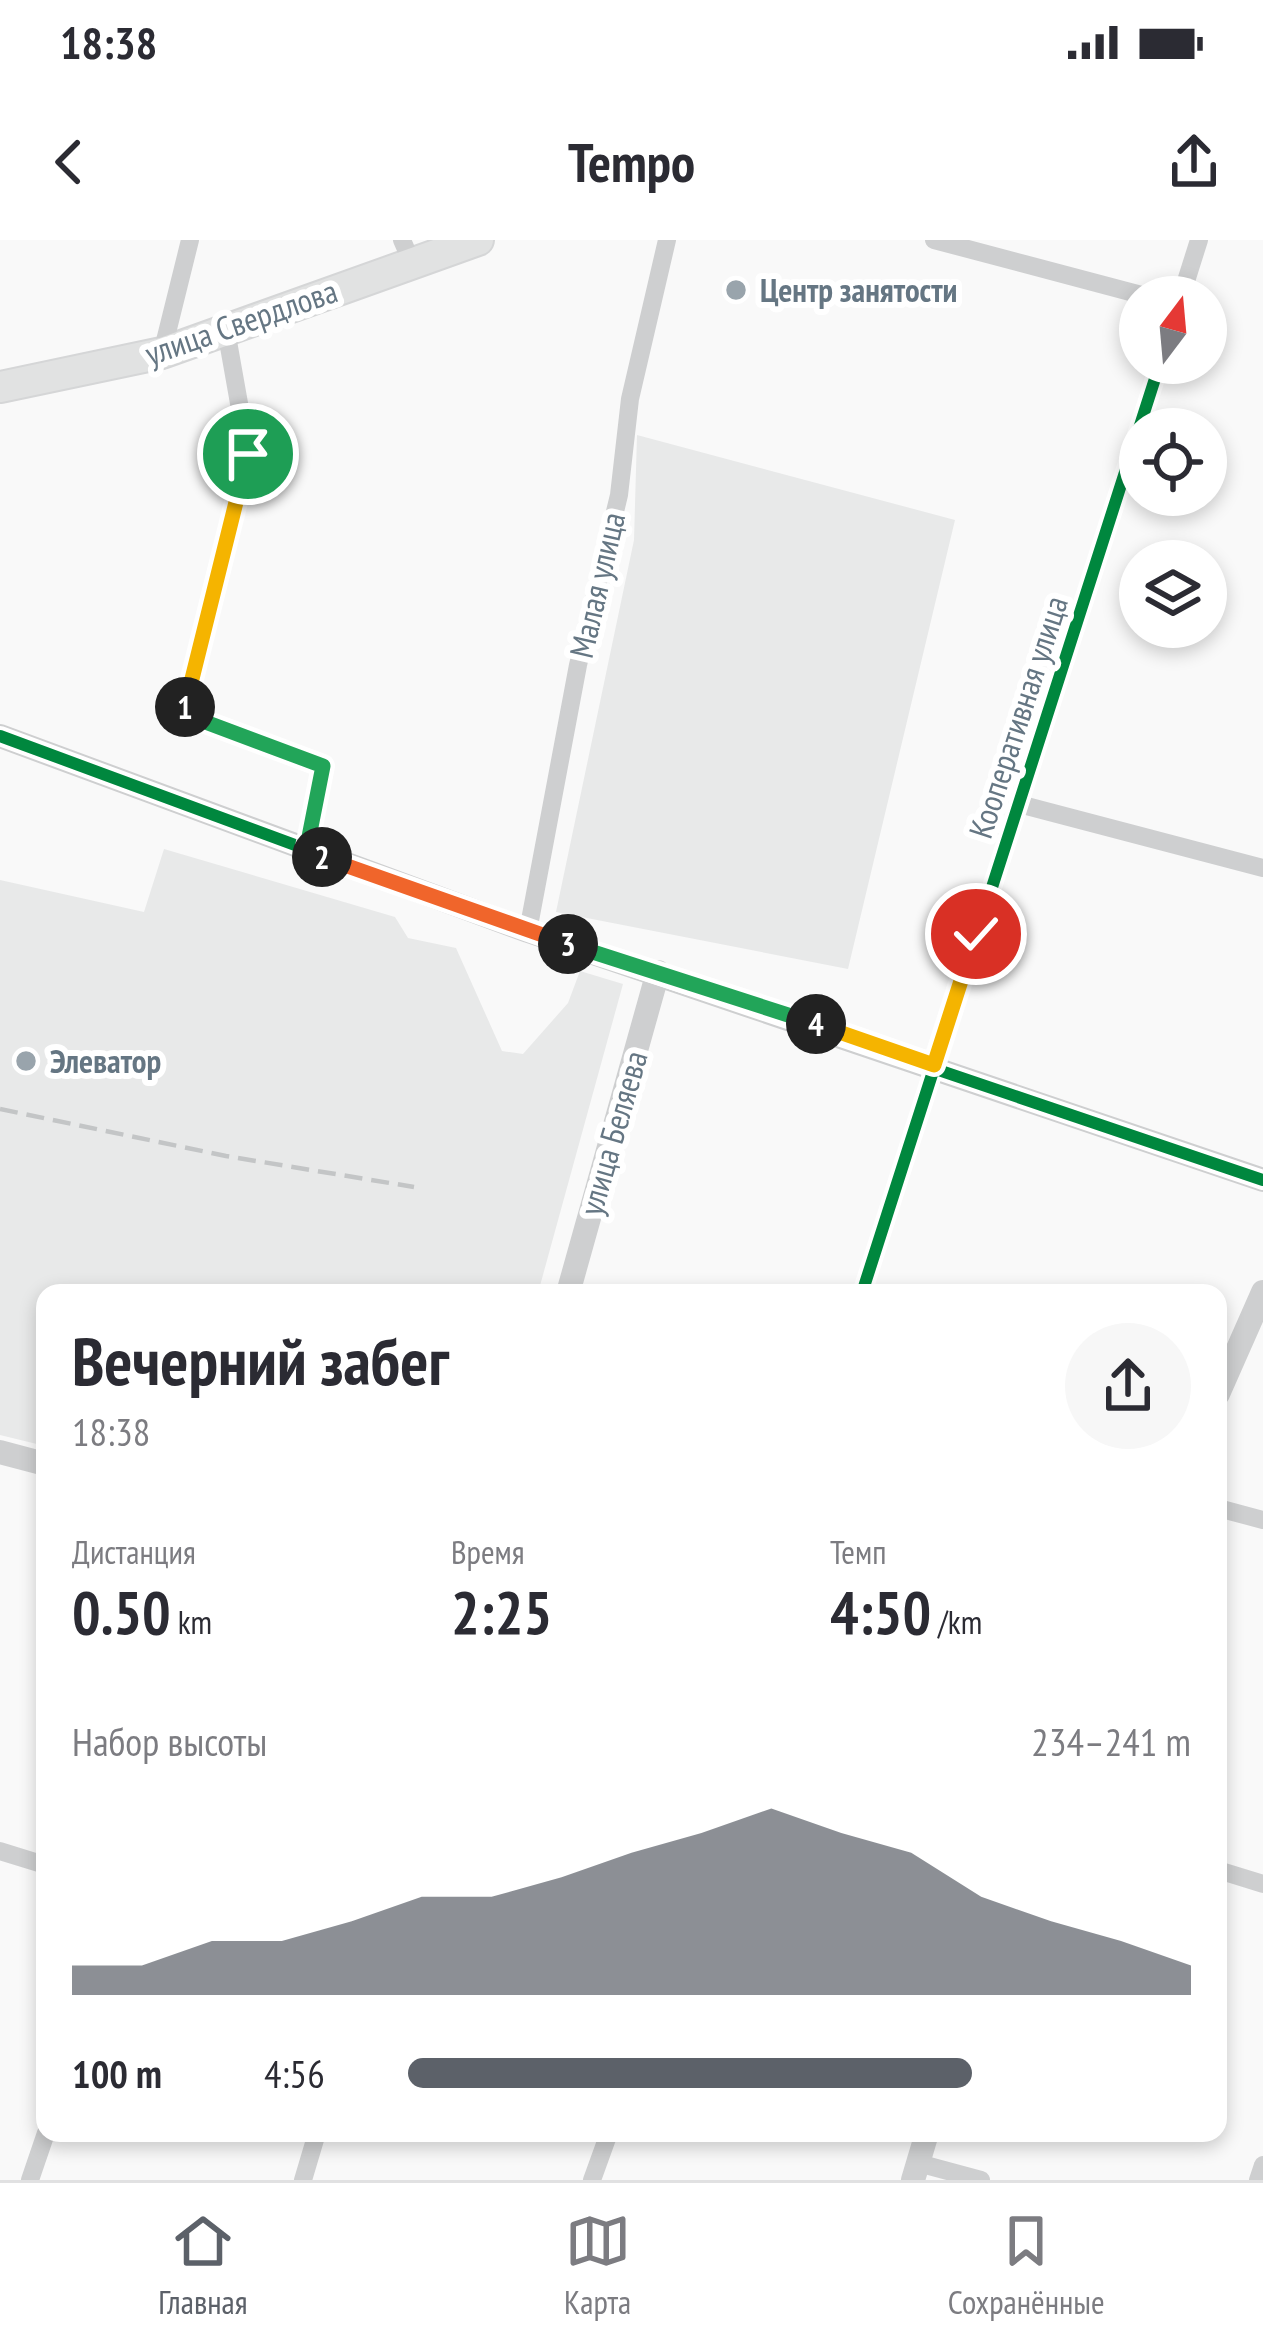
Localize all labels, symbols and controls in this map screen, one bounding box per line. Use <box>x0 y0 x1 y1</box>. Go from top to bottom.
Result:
text: 18:38 <box>60 13 157 71</box>
text: Tempo <box>568 127 695 197</box>
icon: back <box>36 129 102 195</box>
icon: share <box>1161 129 1227 195</box>
place label: Центр занятости <box>760 268 957 311</box>
street label: улица Свердлова <box>139 269 343 374</box>
north arrow <box>1119 276 1227 384</box>
map controls <box>1119 276 1227 648</box>
marker: Центр занятости <box>723 277 749 303</box>
pin <box>197 403 299 505</box>
button: locate <box>1119 408 1227 516</box>
icon: arrive <box>215 421 281 487</box>
street label: Малая улица <box>559 508 634 662</box>
button: layers <box>1119 540 1227 648</box>
street label: Кооперативная улица <box>958 590 1077 843</box>
pin: 1 <box>155 677 215 737</box>
text: 1 <box>177 685 193 728</box>
pin: 2 <box>292 827 352 887</box>
text: 2 <box>314 835 330 878</box>
pin <box>925 883 1027 985</box>
icon: check <box>943 901 1009 967</box>
pin: 3 <box>538 914 598 974</box>
text: 3 <box>560 922 576 965</box>
pin: 4 <box>786 994 846 1054</box>
text: 4 <box>808 1002 824 1045</box>
place label: Элеватор <box>50 1039 161 1082</box>
street label: улица Беляева <box>569 1046 656 1220</box>
marker: Элеватор <box>13 1048 39 1074</box>
text: Вечерний забег <box>72 1318 449 1403</box>
button: share <box>1065 1323 1191 1449</box>
text: 18:38 <box>72 1406 150 1457</box>
text: Дистанция <box>72 1530 196 1573</box>
text: Время <box>451 1530 525 1573</box>
text: Темп <box>830 1530 886 1573</box>
text: 0.50 <box>72 1573 171 1651</box>
text: 2:25 <box>451 1573 552 1651</box>
text: 4:50 <box>830 1573 931 1651</box>
text: km <box>171 1600 212 1643</box>
text: /km <box>931 1600 982 1643</box>
text: Набор высоты <box>72 1716 267 1767</box>
text: 234–241 m <box>1031 1716 1191 1767</box>
text: 100 m <box>72 2048 162 2099</box>
text: 4:56 <box>264 2048 325 2099</box>
tab: Главная <box>158 2208 247 2323</box>
tab: Карта <box>564 2208 631 2323</box>
tab: Сохранённые <box>948 2208 1105 2323</box>

